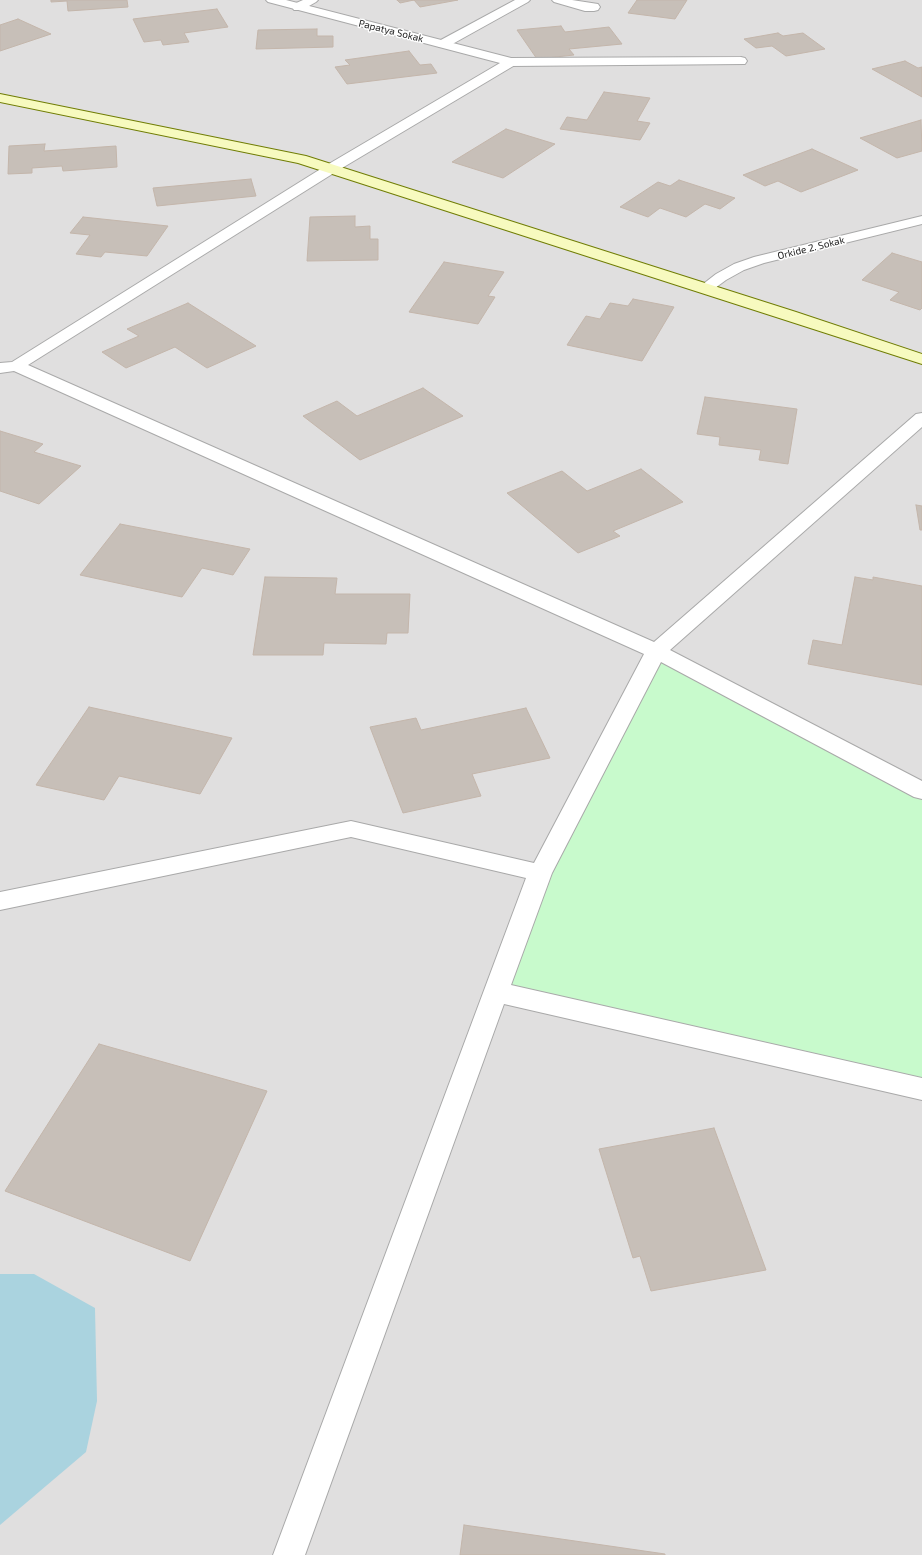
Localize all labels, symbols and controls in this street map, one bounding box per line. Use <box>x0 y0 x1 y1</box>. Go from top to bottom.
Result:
street label: Papatya Sokak <box>357 17 425 45</box>
street label: Orkide 2. Sokak <box>776 234 846 262</box>

